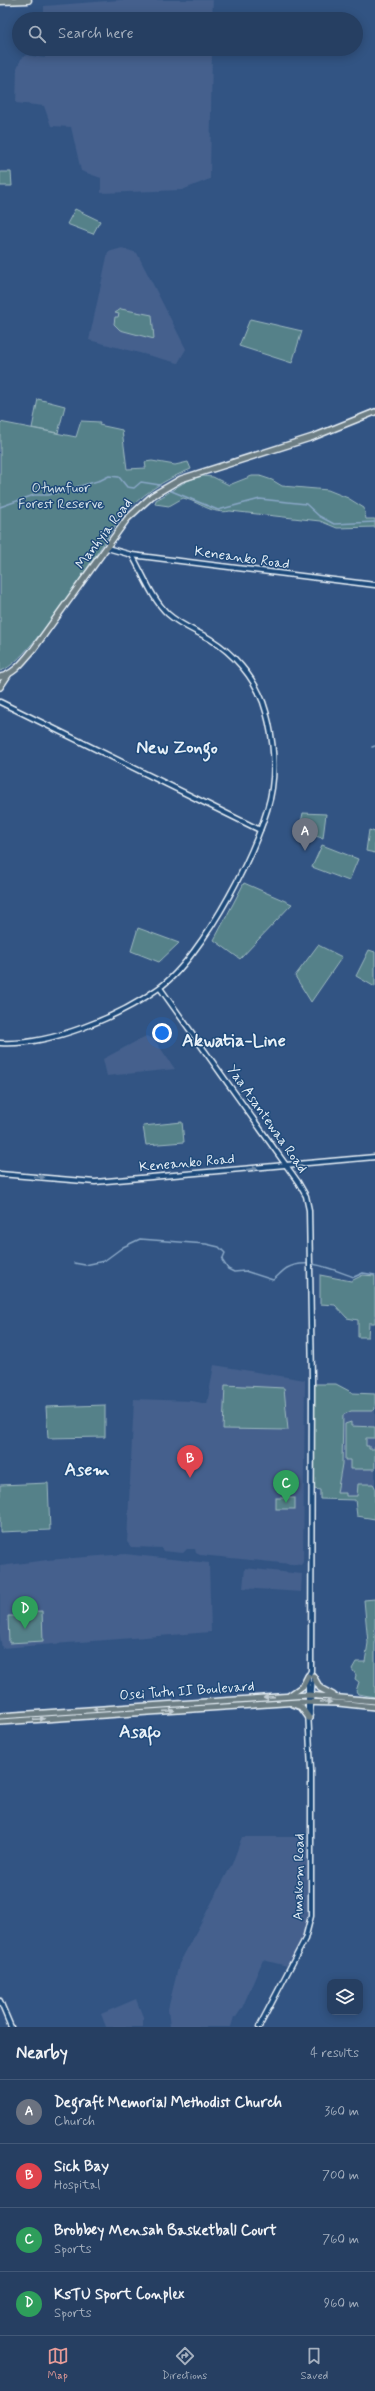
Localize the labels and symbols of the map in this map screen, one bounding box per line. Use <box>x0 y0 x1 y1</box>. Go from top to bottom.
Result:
park label: Otumfuor Forest Reserve <box>18 479 104 513</box>
street label: Manhyia Road <box>72 495 136 573</box>
street label: Keneanko Road <box>193 542 291 574</box>
district label: New Zongo <box>136 736 218 762</box>
pin: A <box>292 818 318 851</box>
your location <box>152 1023 172 1043</box>
district label: Akwatia-Line <box>182 1029 286 1053</box>
street label: Yaa Asantewaa Road <box>223 1061 311 1177</box>
street label: Keneanko Road <box>138 1150 236 1176</box>
one-way arrow <box>246 1165 258 1172</box>
one-way arrow <box>33 1174 45 1181</box>
pin: B <box>177 1445 203 1478</box>
district label: Asem <box>65 1458 109 1482</box>
pin: C <box>273 1470 299 1503</box>
pin: D <box>12 1596 38 1629</box>
street label: Osei Tutu II Boulevard <box>119 1677 255 1705</box>
one-way arrow <box>263 1694 275 1701</box>
one-way arrow <box>320 1699 332 1706</box>
one-way arrow <box>91 1706 104 1712</box>
one-way arrow <box>163 1707 175 1714</box>
one-way arrow <box>33 1716 45 1723</box>
district label: Asafo <box>119 1720 162 1746</box>
street label: Amakom Road <box>289 1833 309 1921</box>

